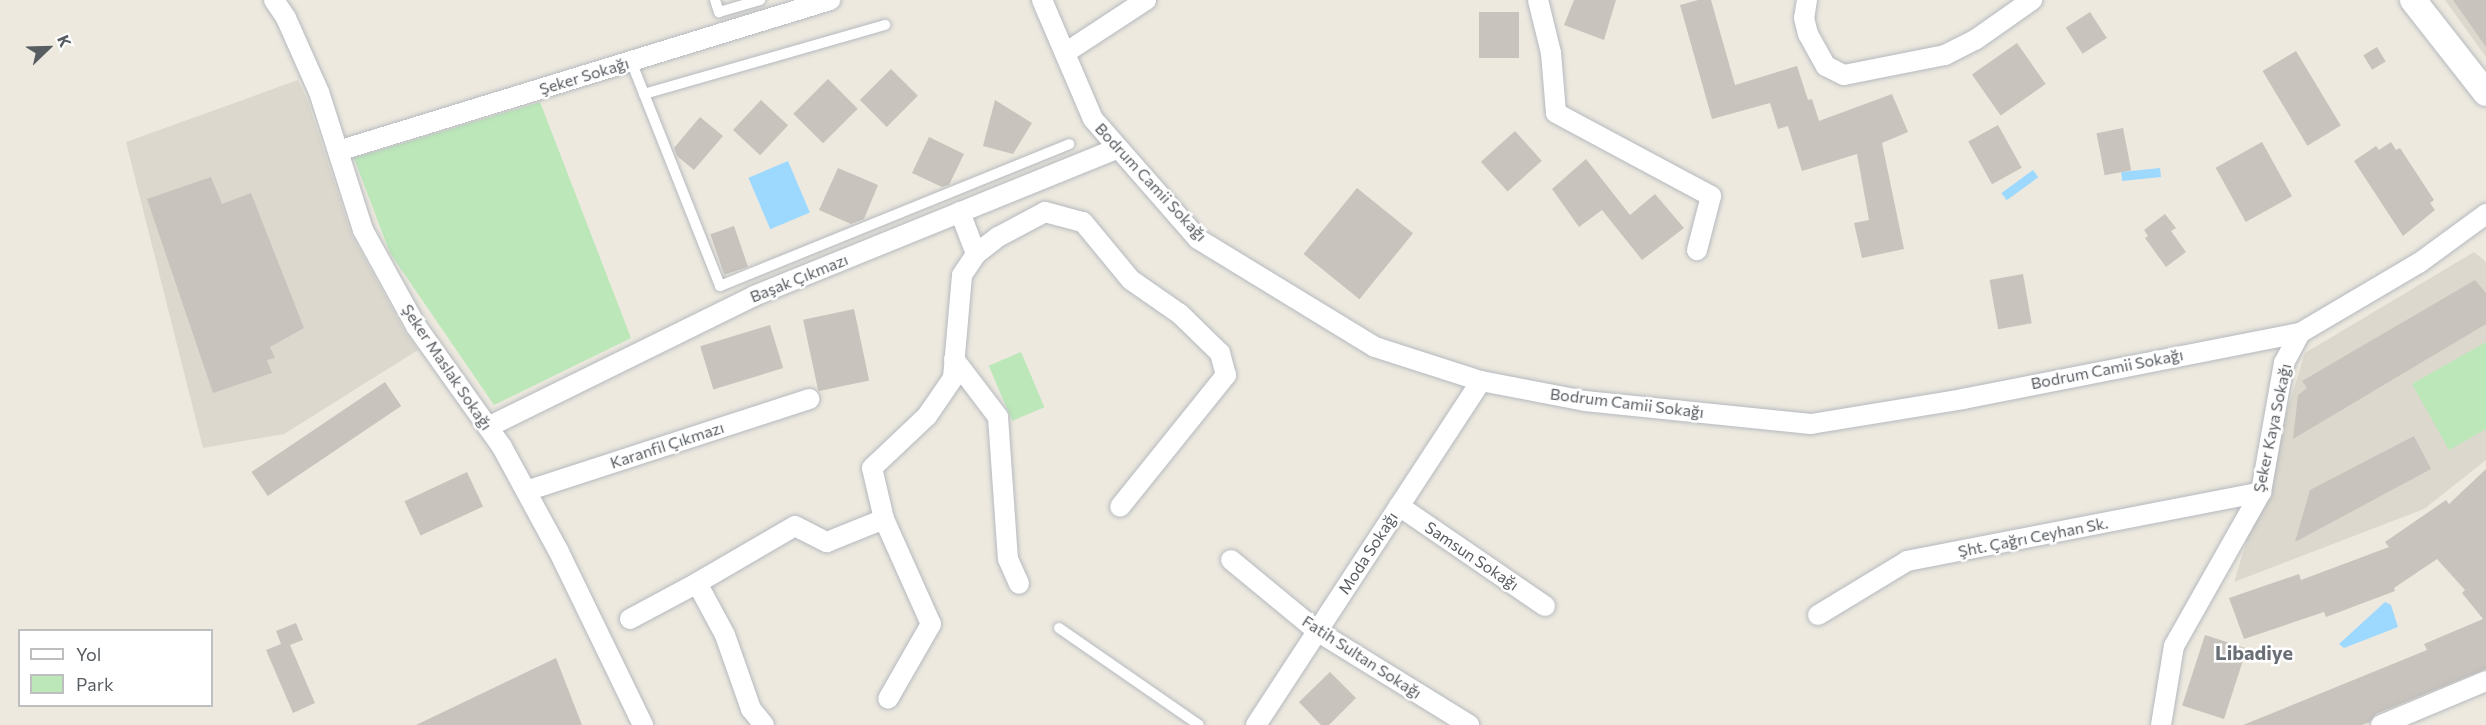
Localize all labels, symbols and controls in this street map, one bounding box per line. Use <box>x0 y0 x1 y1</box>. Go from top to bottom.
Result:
north arrow <box>18 18 78 78</box>
text: K <box>54 32 76 50</box>
street label: Şeker Sokağı <box>537 53 631 99</box>
street label: Bodrum Camii Sokağı <box>1091 119 1211 245</box>
street label: Başak Çıkmazı <box>747 250 851 306</box>
street label: Şeker Maslak Sokağı <box>398 300 496 434</box>
street label: Bodrum Camii Sokağı <box>2029 345 2185 393</box>
street label: Şeker Kaya Sokağı <box>2249 362 2295 494</box>
street label: Bodrum Camii Sokağı <box>1549 384 1705 422</box>
street label: Karanfil Çıkmazı <box>608 418 726 472</box>
street label: Moda Sokağı <box>1334 508 1402 598</box>
street label: Şht. Çağrı Ceyhan Sk. <box>1956 513 2110 561</box>
street label: Samsun Sokağı <box>1421 518 1523 594</box>
street label: Fatih Sultan Sokağı <box>1299 611 1425 703</box>
legend <box>18 629 213 707</box>
district label: Libadiye <box>2215 640 2293 664</box>
text: Yol <box>76 643 101 665</box>
text: Park <box>76 673 114 695</box>

